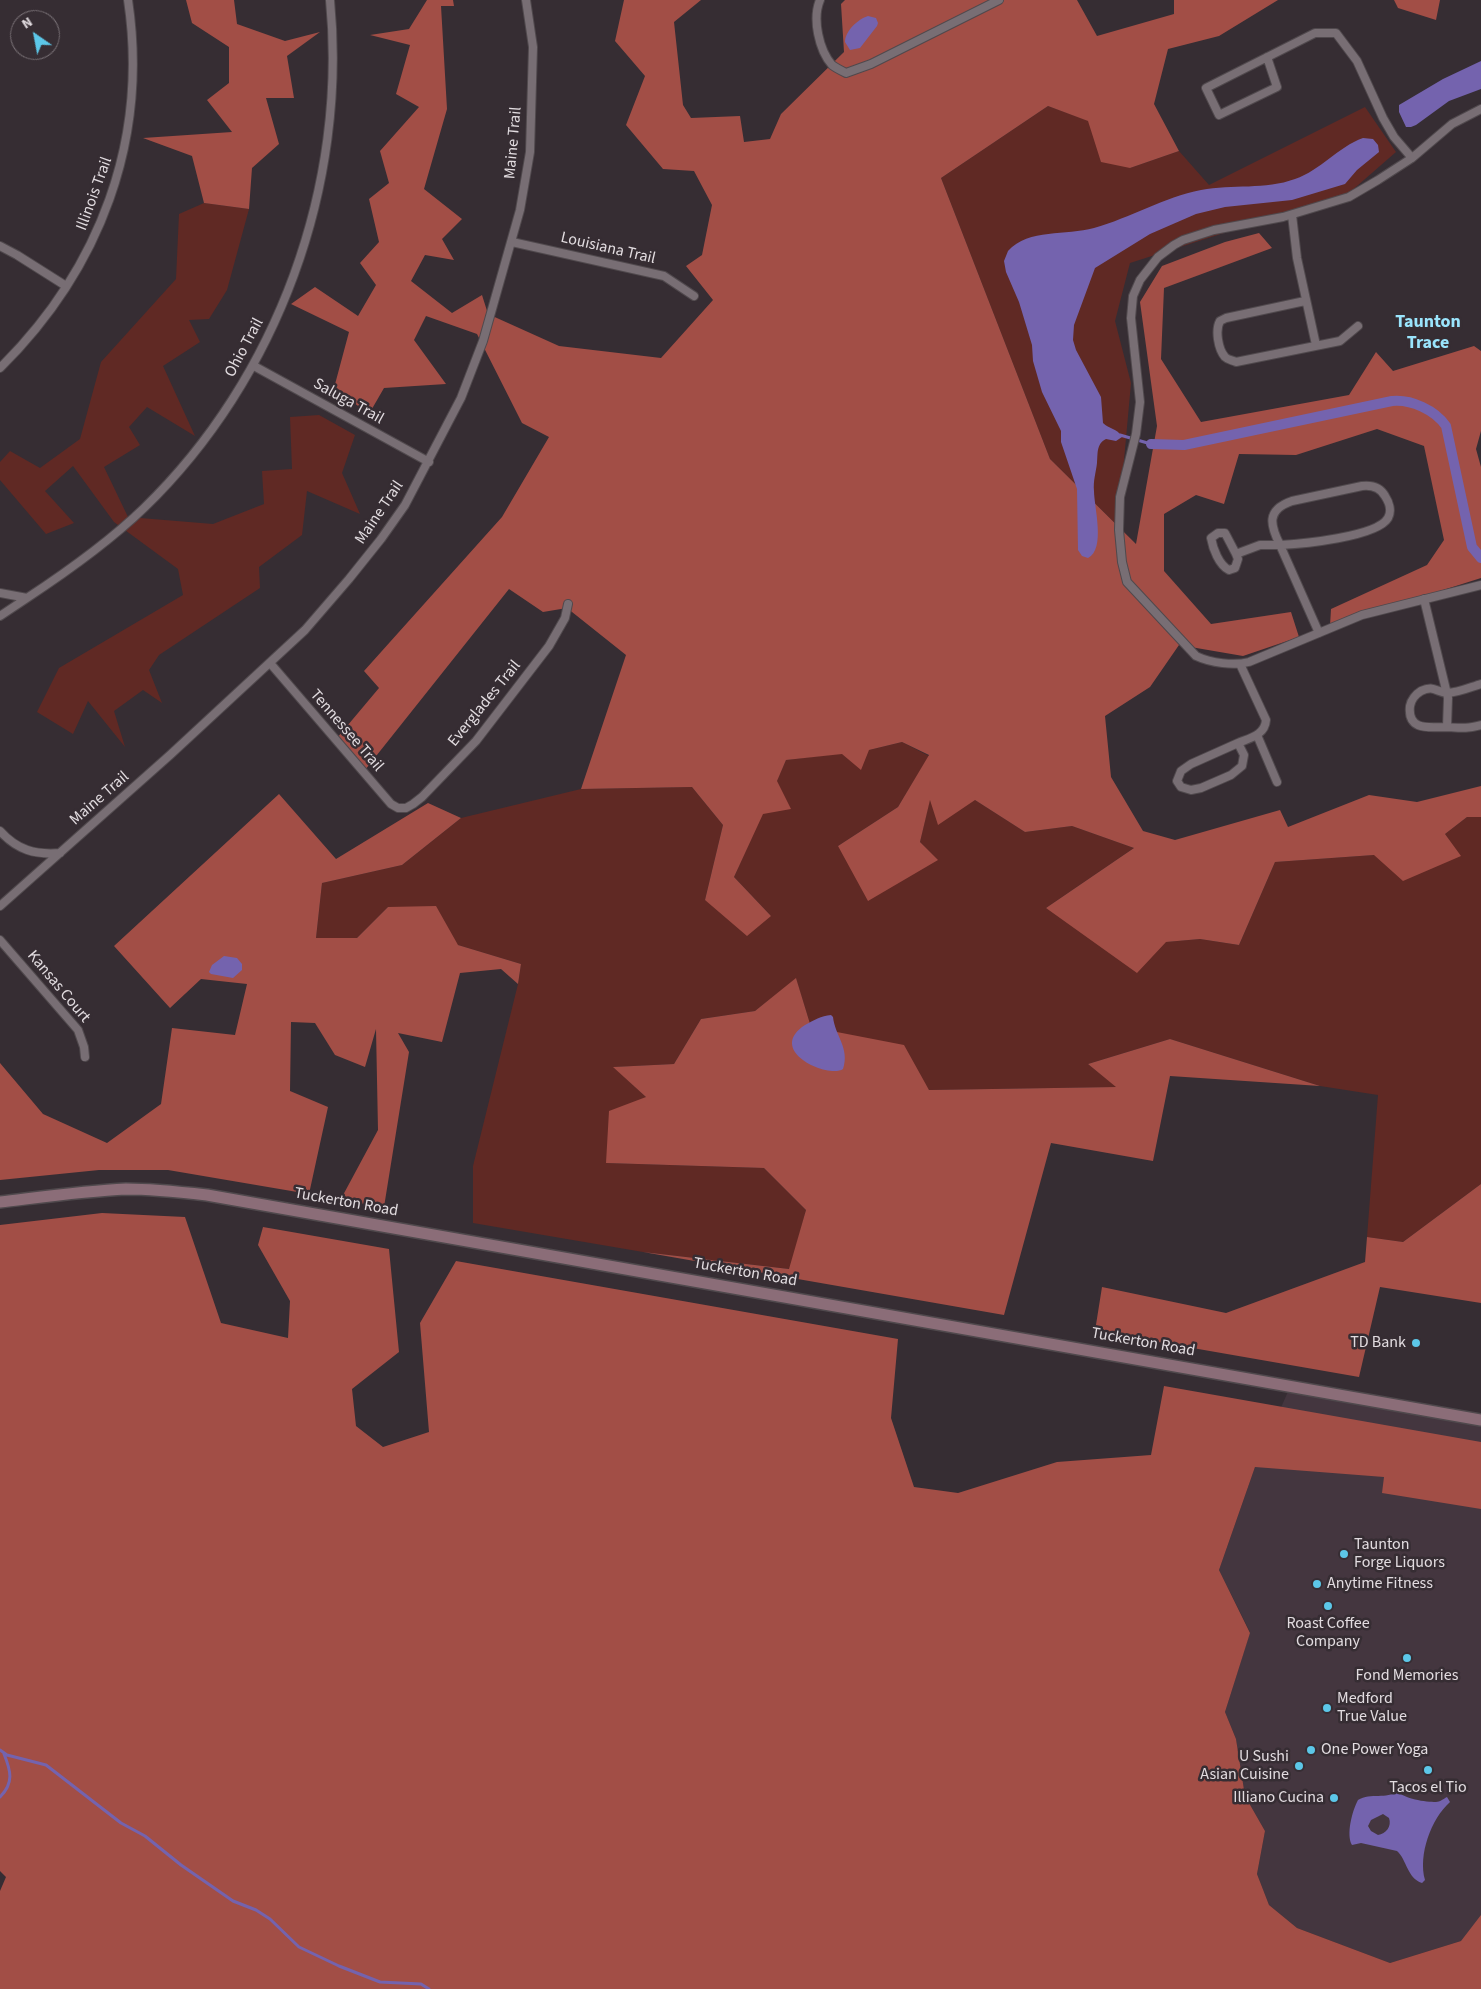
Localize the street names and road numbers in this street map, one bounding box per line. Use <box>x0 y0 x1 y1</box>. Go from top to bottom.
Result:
street label: Maine Trail <box>501 106 527 180</box>
street label: Illinois Trail <box>73 155 117 233</box>
street label: Louisiana Trail <box>559 229 657 269</box>
street label: Ohio Trail <box>221 315 269 381</box>
street label: Saluga Trail <box>309 375 387 429</box>
street label: Maine Trail <box>352 478 408 548</box>
street label: Everglades Trail <box>444 657 526 751</box>
street label: Tennessee Trail <box>305 686 387 776</box>
street label: Maine Trail <box>66 768 134 830</box>
street label: Kansas Court <box>22 947 94 1027</box>
street label: Tuckerton Road <box>293 1184 399 1222</box>
street label: Tuckerton Road <box>692 1254 798 1292</box>
street label: Tuckerton Road <box>1090 1324 1196 1362</box>

